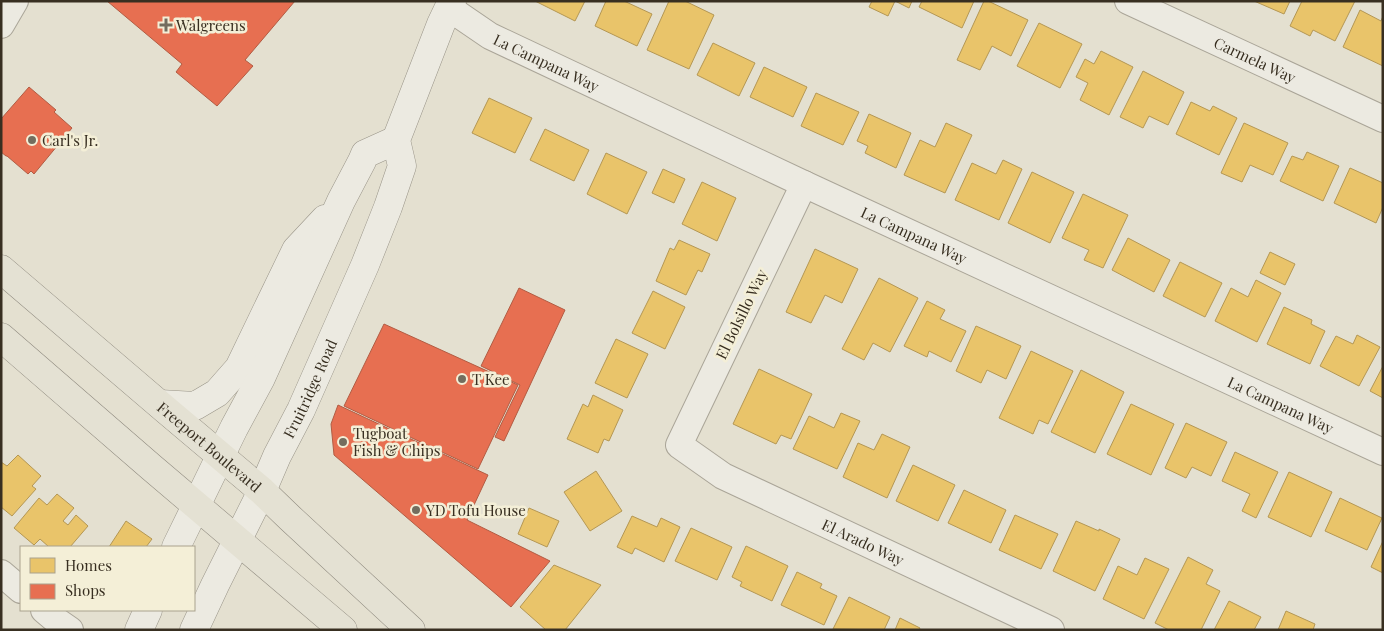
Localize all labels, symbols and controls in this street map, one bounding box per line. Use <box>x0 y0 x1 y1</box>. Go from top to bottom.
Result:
place label: Walgreens <box>175 15 246 35</box>
marker: Walgreens <box>160 19 172 31</box>
street label: La Campana Way <box>490 29 603 96</box>
street label: Carmela Way <box>1211 32 1300 88</box>
place label: Carl's Jr. <box>42 130 98 150</box>
marker: Carl's Jr. <box>26 134 38 146</box>
street label: La Campana Way <box>858 202 971 268</box>
street label: El Bolsillo Way <box>711 265 772 362</box>
street label: Fruitridge Road <box>278 336 341 441</box>
place label: T Kee <box>472 369 510 389</box>
street label: La Campana Way <box>1224 371 1337 438</box>
marker: T Kee <box>456 373 468 385</box>
street label: Freeport Boulevard <box>153 397 266 497</box>
place label: Tugboat Fish & Chips <box>353 423 440 460</box>
marker: Tugboat Fish & Chips <box>337 436 349 448</box>
place label: YD Tofu House <box>425 500 526 520</box>
marker: YD Tofu House <box>410 504 422 516</box>
street label: El Arado Way <box>819 514 908 570</box>
legend <box>20 546 195 611</box>
text: Homes <box>65 555 112 575</box>
text: Shops <box>65 580 106 600</box>

